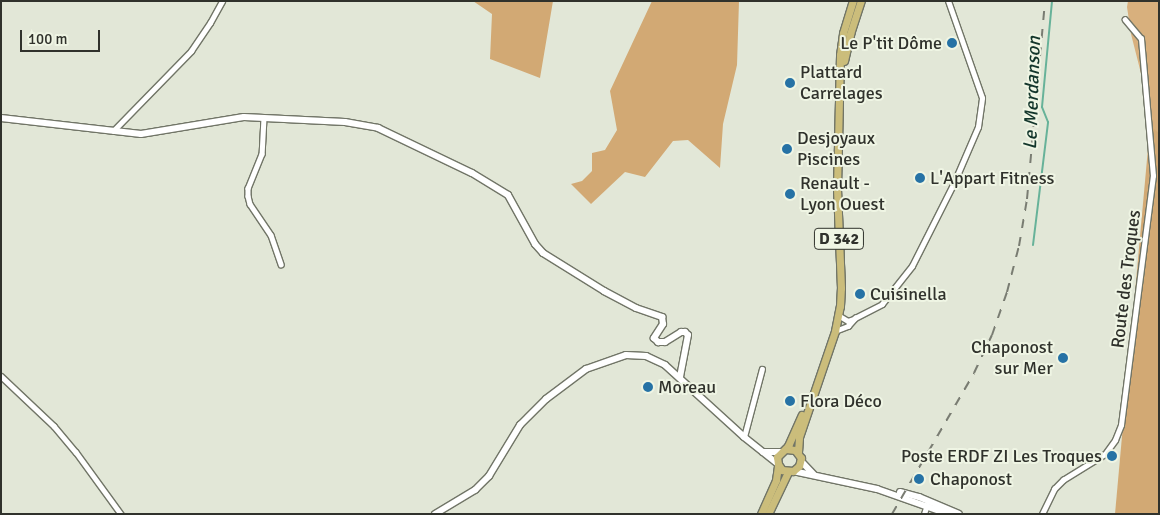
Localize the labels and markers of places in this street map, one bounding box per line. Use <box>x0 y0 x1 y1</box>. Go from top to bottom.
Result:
place label: Le P'tit Dôme <box>840 32 942 54</box>
marker: Le P'tit Dôme <box>946 37 958 49</box>
place label: Plattard Carrelages <box>800 62 883 104</box>
marker: Plattard Carrelages <box>784 77 796 89</box>
place label: Desjoyaux Piscines <box>797 128 875 170</box>
marker: Desjoyaux Piscines <box>781 143 793 155</box>
place label: L'Appart Fitness <box>930 167 1054 189</box>
marker: L'Appart Fitness <box>914 172 926 184</box>
place label: Renault - Lyon Ouest <box>800 173 885 215</box>
marker: Renault - Lyon Ouest <box>784 188 796 200</box>
place label: Cuisinella <box>870 283 947 305</box>
marker: Cuisinella <box>854 288 866 300</box>
place label: Chaponost sur Mer <box>971 337 1053 379</box>
marker: Chaponost sur Mer <box>1057 352 1069 364</box>
place label: Moreau <box>658 376 716 398</box>
marker: Moreau <box>642 381 654 393</box>
place label: Flora Déco <box>800 390 882 412</box>
marker: Flora Déco <box>784 395 796 407</box>
place label: Poste ERDF ZI Les Troques <box>901 445 1102 467</box>
marker: Poste ERDF ZI Les Troques <box>1106 450 1118 462</box>
place label: Chaponost <box>930 468 1012 490</box>
marker: Chaponost <box>912 472 926 486</box>

